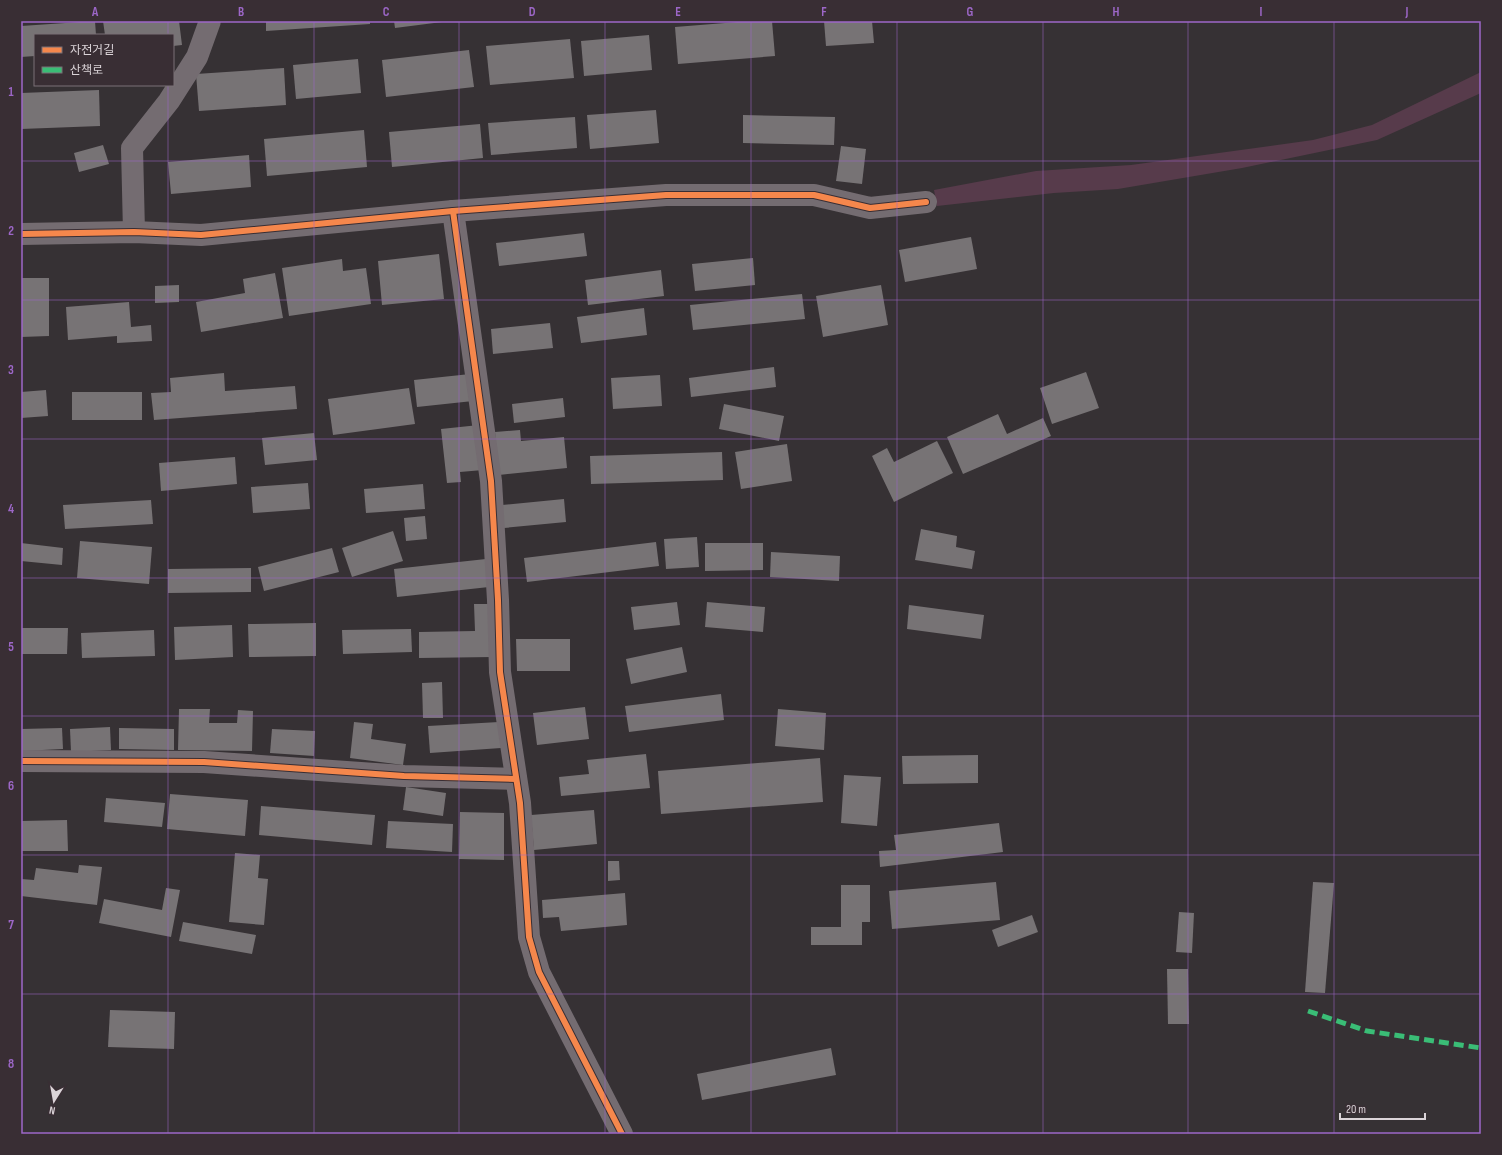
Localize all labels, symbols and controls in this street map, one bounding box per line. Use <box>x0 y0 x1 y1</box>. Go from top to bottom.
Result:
text: A <box>91 4 99 20</box>
text: B <box>238 4 244 20</box>
text: C <box>383 4 390 20</box>
text: D <box>529 4 536 20</box>
text: E <box>675 4 681 20</box>
text: F <box>821 4 827 20</box>
text: G <box>967 4 974 20</box>
text: H <box>1113 4 1120 20</box>
text: I <box>1260 4 1263 20</box>
text: J <box>1405 4 1409 20</box>
legend <box>34 34 174 86</box>
text: 자전거길 <box>70 43 114 58</box>
text: 산책로 <box>70 63 103 78</box>
text: 1 <box>8 84 14 100</box>
text: 2 <box>8 223 14 239</box>
text: 3 <box>8 362 14 378</box>
text: 4 <box>8 501 14 517</box>
text: 5 <box>8 639 14 655</box>
text: 6 <box>8 778 14 794</box>
text: 7 <box>8 917 14 933</box>
text: 8 <box>8 1056 14 1072</box>
north arrow <box>34 1081 74 1121</box>
scale bar <box>1340 1095 1425 1121</box>
text: 20 m <box>1346 1102 1366 1117</box>
text: N <box>48 1103 56 1117</box>

